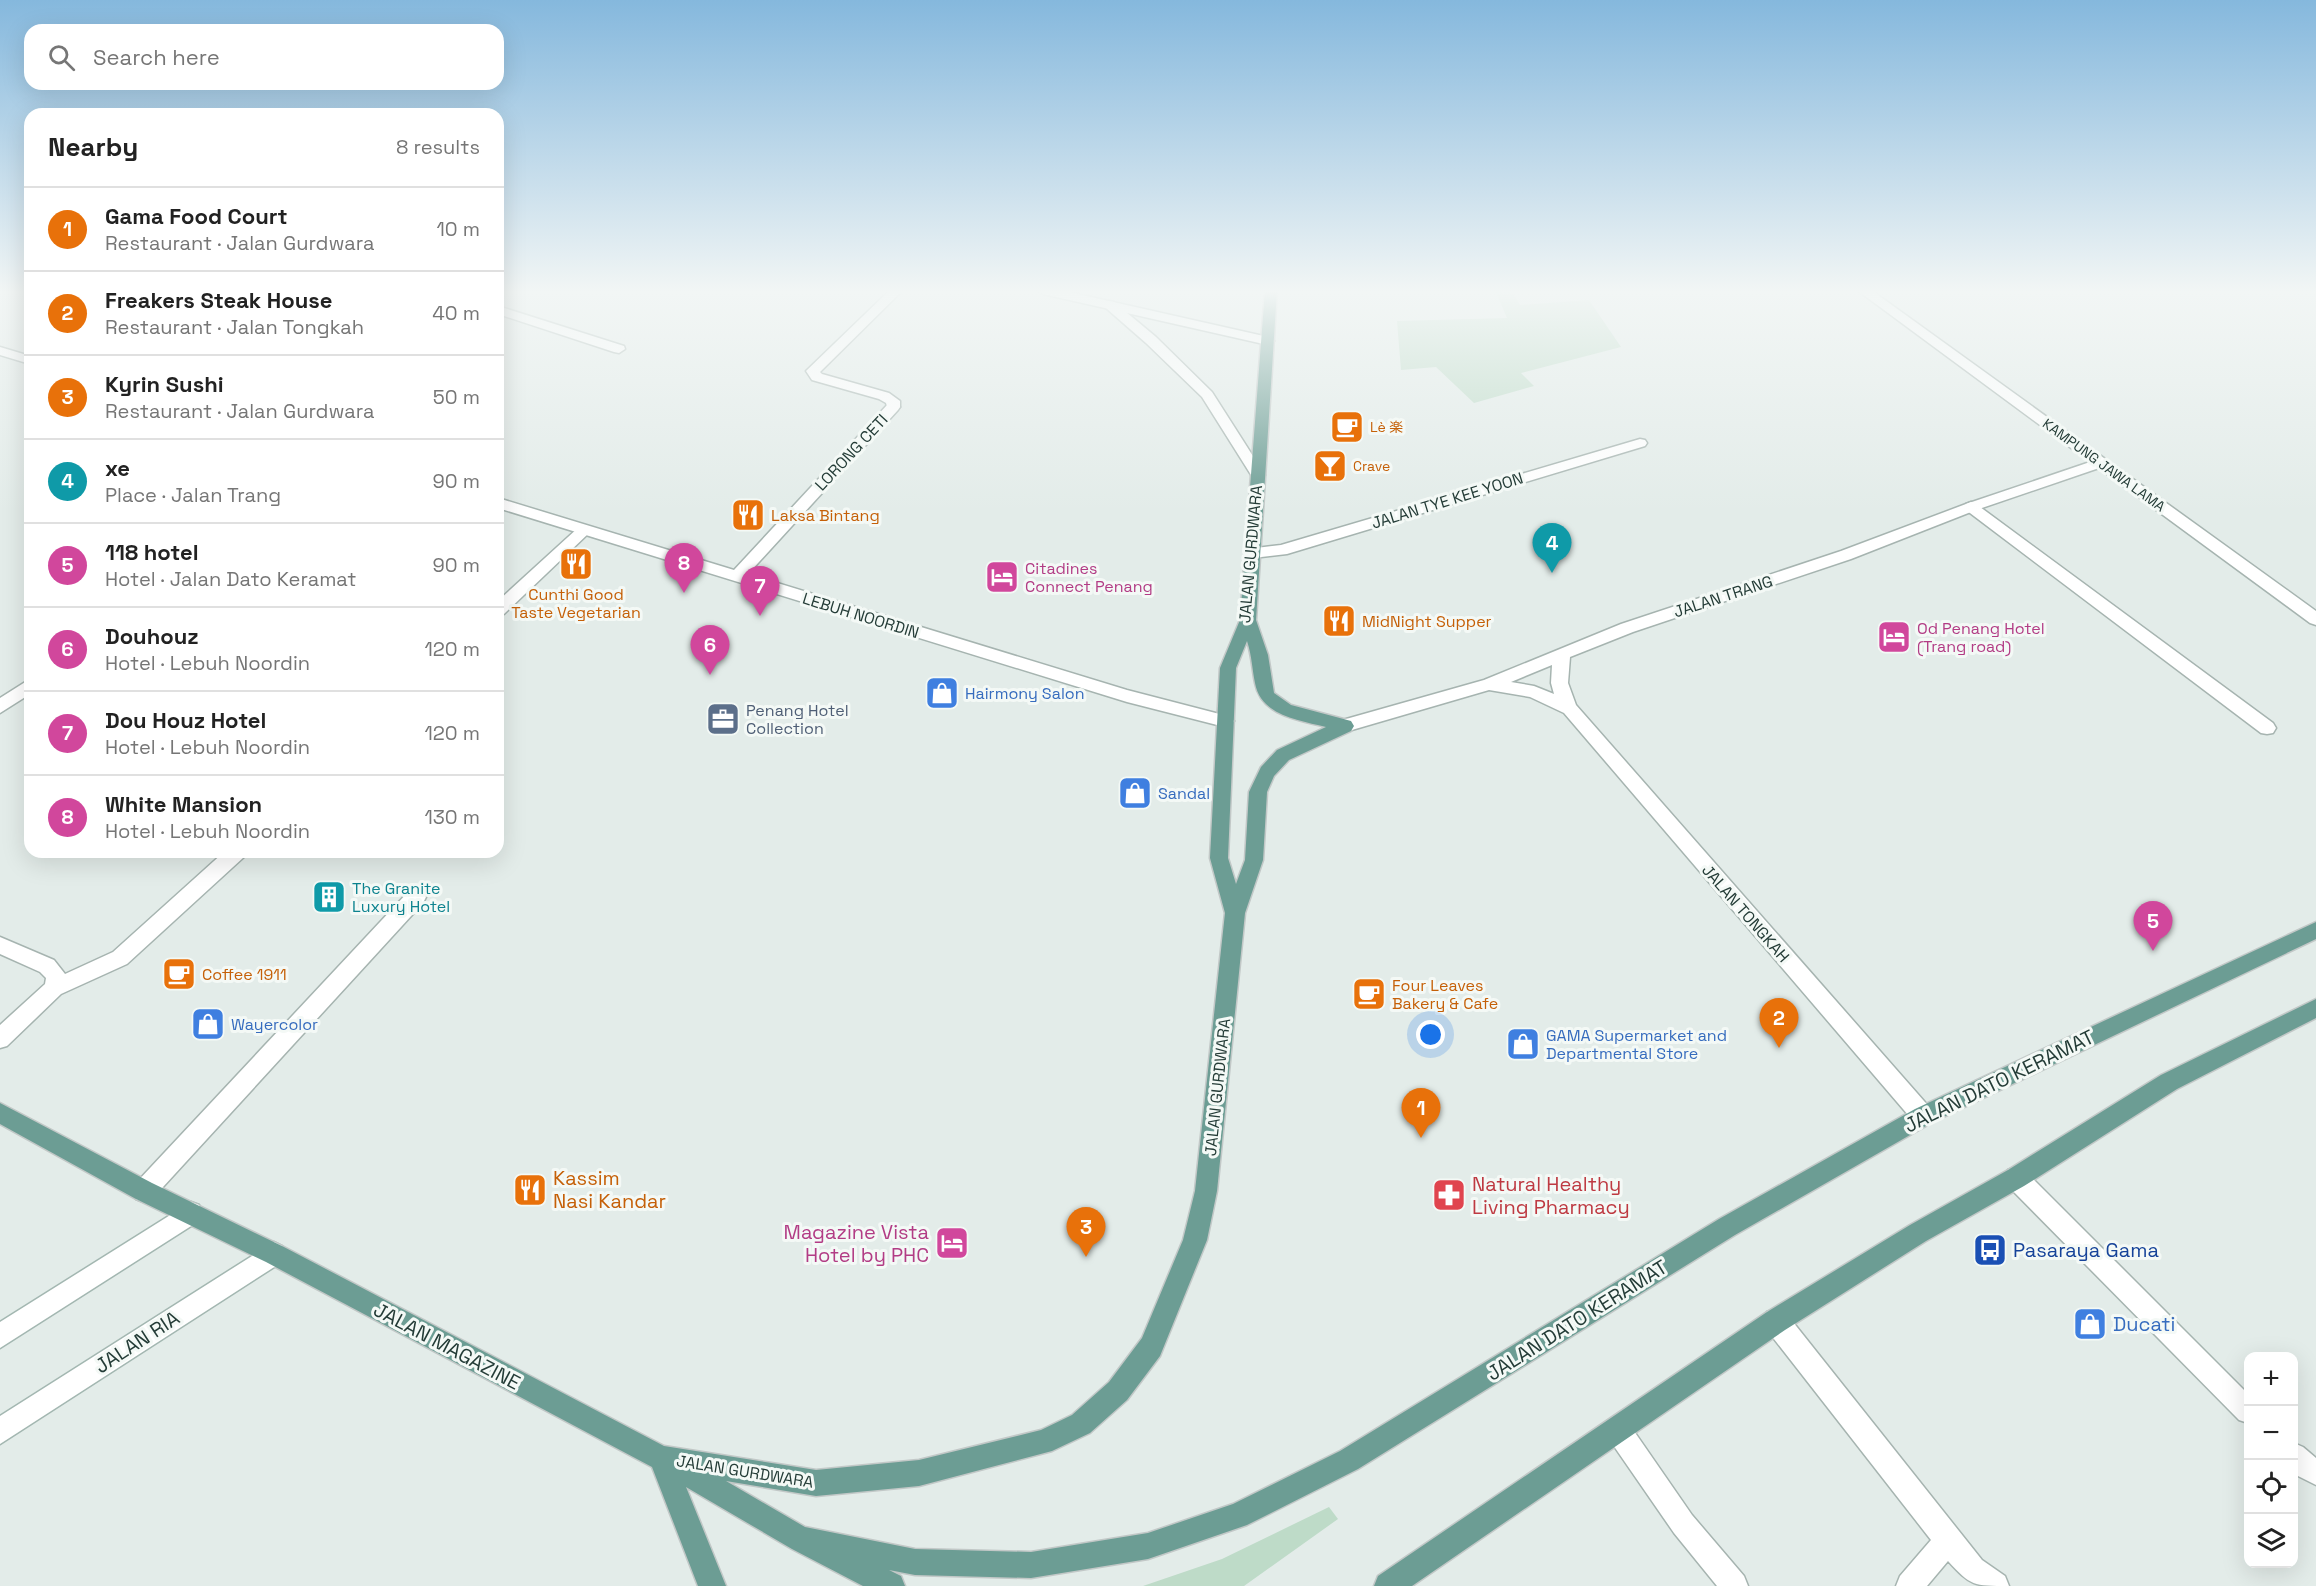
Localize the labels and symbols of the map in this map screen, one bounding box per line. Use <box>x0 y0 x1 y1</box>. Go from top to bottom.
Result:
street label: LORONG CETI <box>810 409 892 495</box>
cafe icon: Lè 楽 <box>1329 409 1365 445</box>
street label: KAMPUNG JAWA LAMA <box>2039 414 2169 516</box>
place label: Lè 楽 <box>1370 418 1403 436</box>
bar icon: Crave <box>1312 448 1348 484</box>
place label: Crave <box>1353 457 1390 475</box>
street label: JALAN TYE KEE YOON <box>1369 467 1526 534</box>
street label: JALAN GURDWARA <box>1234 484 1267 624</box>
restaurant icon: Laksa Bintang <box>730 497 766 533</box>
place label: Laksa Bintang <box>771 505 880 526</box>
pin: 4 <box>1532 524 1572 573</box>
pin: 8 <box>664 544 704 593</box>
restaurant icon: Cunthi Good Taste Vegetarian <box>558 546 594 582</box>
place label: Citadines Connect Penang <box>1025 558 1153 597</box>
hotel icon: Citadines Connect Penang <box>984 559 1020 595</box>
pin: 7 <box>740 566 780 616</box>
street label: JALAN TRANG <box>1671 571 1775 622</box>
place label: Cunthi Good Taste Vegetarian <box>511 584 641 623</box>
street label: LEBUH NOORDIN <box>800 588 922 643</box>
restaurant icon: MidNight Supper <box>1321 603 1357 639</box>
place label: MidNight Supper <box>1362 611 1492 632</box>
place label: Od Penang Hotel (Trang road) <box>1917 618 2045 657</box>
hotel icon: Od Penang Hotel (Trang road) <box>1876 619 1912 655</box>
pin: 6 <box>690 626 730 675</box>
shop icon: Hairmony Salon <box>924 675 960 711</box>
place label: Hairmony Salon <box>965 683 1085 704</box>
place label: Penang Hotel Collection <box>746 700 849 739</box>
office icon: Penang Hotel Collection <box>705 701 741 737</box>
shop icon: Sandal <box>1117 775 1153 811</box>
place label: Sandal <box>1158 783 1210 804</box>
street label: JALAN TONGKAH <box>1697 860 1794 967</box>
place label: The Granite Luxury Hotel <box>352 878 450 917</box>
building icon: The Granite Luxury Hotel <box>311 879 347 915</box>
pin: 5 <box>2134 902 2172 951</box>
cafe icon: Coffee 1911 <box>161 956 197 992</box>
place label: Coffee 1911 <box>202 964 287 985</box>
place label: Four Leaves Bakery & Cafe <box>1392 975 1498 1014</box>
cafe icon: Four Leaves Bakery & Cafe <box>1351 976 1387 1012</box>
pin: 2 <box>1760 998 1798 1048</box>
shop icon: Wayercolor <box>190 1006 226 1042</box>
place label: Wayercolor <box>231 1014 318 1035</box>
street label: JALAN GURDWARA <box>1200 1017 1235 1157</box>
your location <box>1416 1020 1445 1049</box>
street label: JALAN DATO KERAMAT <box>1900 1024 2099 1138</box>
place label: GAMA Supermarket and Departmental Store <box>1546 1025 1727 1064</box>
shop icon: GAMA Supermarket and Departmental Store <box>1505 1026 1541 1062</box>
pin: 1 <box>1402 1088 1440 1138</box>
place label: Kassim Nasi Kandar <box>553 1165 666 1214</box>
place label: Natural Healthy Living Pharmacy <box>1472 1171 1630 1220</box>
restaurant icon: Kassim Nasi Kandar <box>512 1172 548 1208</box>
pharmacy icon: Natural Healthy Living Pharmacy <box>1431 1177 1467 1213</box>
pin: 3 <box>1066 1208 1106 1257</box>
place label: Magazine Vista Hotel by PHC <box>784 1219 929 1268</box>
hotel icon: Magazine Vista Hotel by PHC <box>934 1225 970 1261</box>
bus stop icon: Pasaraya Gama <box>1972 1232 2008 1268</box>
place label: Pasaraya Gama <box>2013 1237 2159 1263</box>
street label: JALAN DATO KERAMAT <box>1482 1254 1672 1386</box>
street label: JALAN MAGAZINE <box>369 1296 525 1396</box>
street label: JALAN RIA <box>90 1305 185 1379</box>
shop icon: Ducati <box>2072 1306 2108 1342</box>
place label: Ducati <box>2113 1311 2175 1337</box>
street label: JALAN GURDWARA <box>675 1450 815 1493</box>

